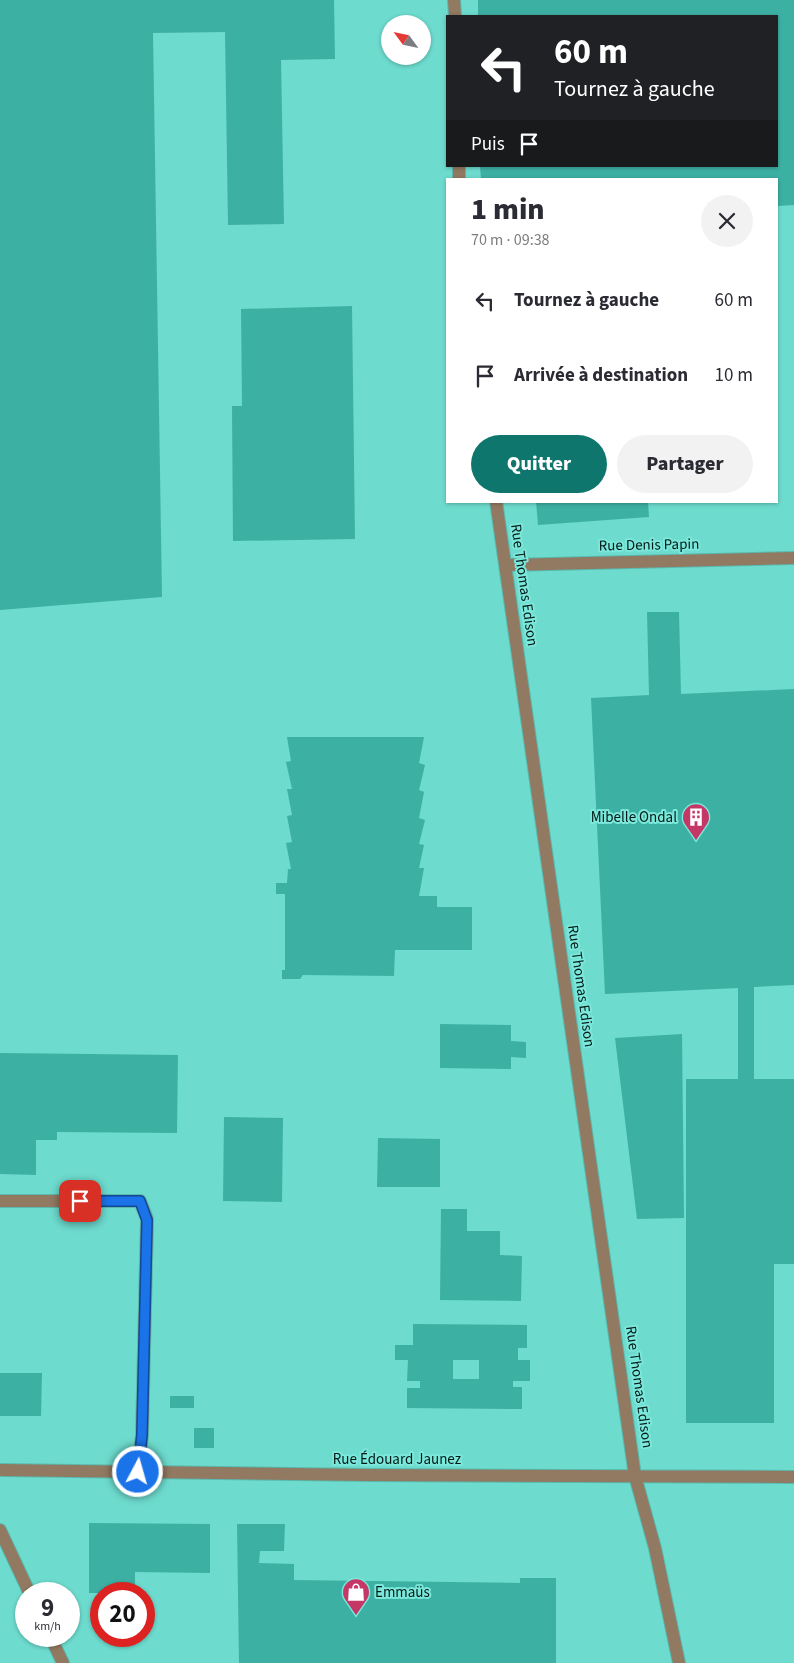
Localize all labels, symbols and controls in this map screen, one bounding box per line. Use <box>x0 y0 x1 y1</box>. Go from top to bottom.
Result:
north arrow <box>381 15 431 65</box>
map controls <box>381 15 431 65</box>
text: 60 m <box>554 27 628 77</box>
icon: left <box>471 35 536 100</box>
text: Tournez à gauche <box>554 73 715 105</box>
icon: arrive <box>515 130 543 158</box>
text: Puis <box>471 131 505 158</box>
text: 1 min <box>471 188 545 231</box>
button: close <box>701 195 753 247</box>
text: 70 m · 09:38 <box>471 229 550 251</box>
icon: left <box>471 287 499 315</box>
text: Tournez à gauche <box>514 287 659 314</box>
text: 60 m <box>715 287 753 314</box>
icon: arrive <box>471 362 499 390</box>
text: Arrivée à destination <box>514 362 688 389</box>
text: 10 m <box>715 362 753 389</box>
button: Quitter <box>471 435 607 493</box>
button: Partager <box>617 435 753 493</box>
street label: Rue Thomas Edison <box>505 523 543 647</box>
street label: Rue Denis Papin <box>599 534 699 556</box>
building icon: Mibelle Ondal <box>681 802 711 841</box>
place label: Mibelle Ondal <box>591 807 677 828</box>
street label: Rue Thomas Edison <box>562 924 600 1048</box>
pin <box>59 1180 101 1222</box>
icon: arrive <box>66 1187 94 1215</box>
street label: Rue Thomas Edison <box>620 1325 658 1449</box>
position arrow <box>111 1445 163 1497</box>
street label: Rue Édouard Jaunez <box>333 1449 461 1470</box>
shop icon: Emmaüs <box>341 1577 371 1616</box>
speed limit sign: 20 <box>90 1582 155 1647</box>
place label: Emmaüs <box>375 1582 430 1603</box>
text: 9 <box>41 1590 54 1626</box>
text: km/h <box>34 1618 61 1635</box>

